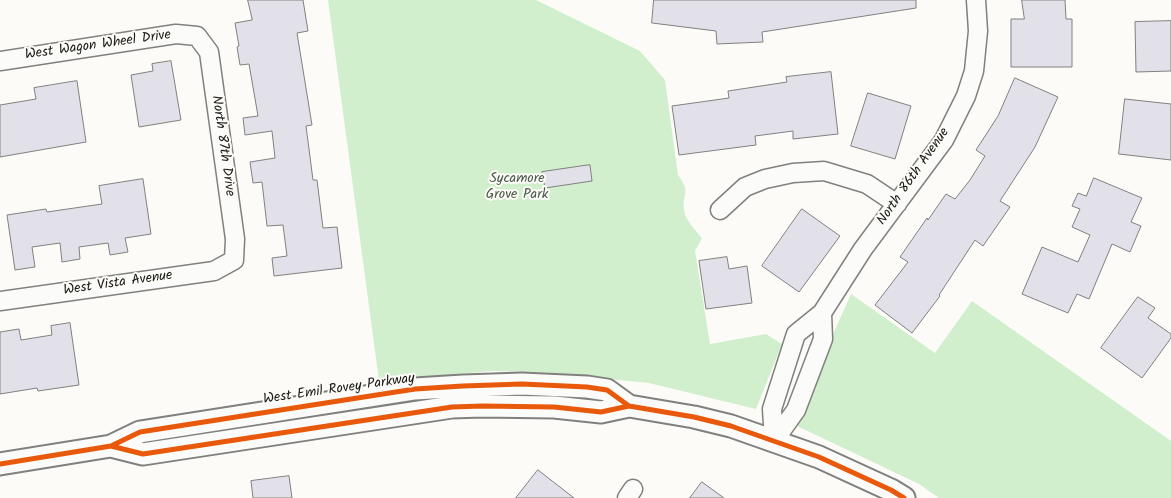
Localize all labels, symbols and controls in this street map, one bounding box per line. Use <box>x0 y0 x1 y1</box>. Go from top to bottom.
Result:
street label: West Wagon Wheel Drive <box>24 27 172 65</box>
street label: North 87th Drive <box>207 95 237 197</box>
street label: North 86th Avenue <box>874 125 954 229</box>
park label: Sycamore Grove Park <box>486 172 548 204</box>
street label: West Vista Avenue <box>62 268 174 300</box>
street label: West Emil Rovey Parkway <box>262 371 416 409</box>

